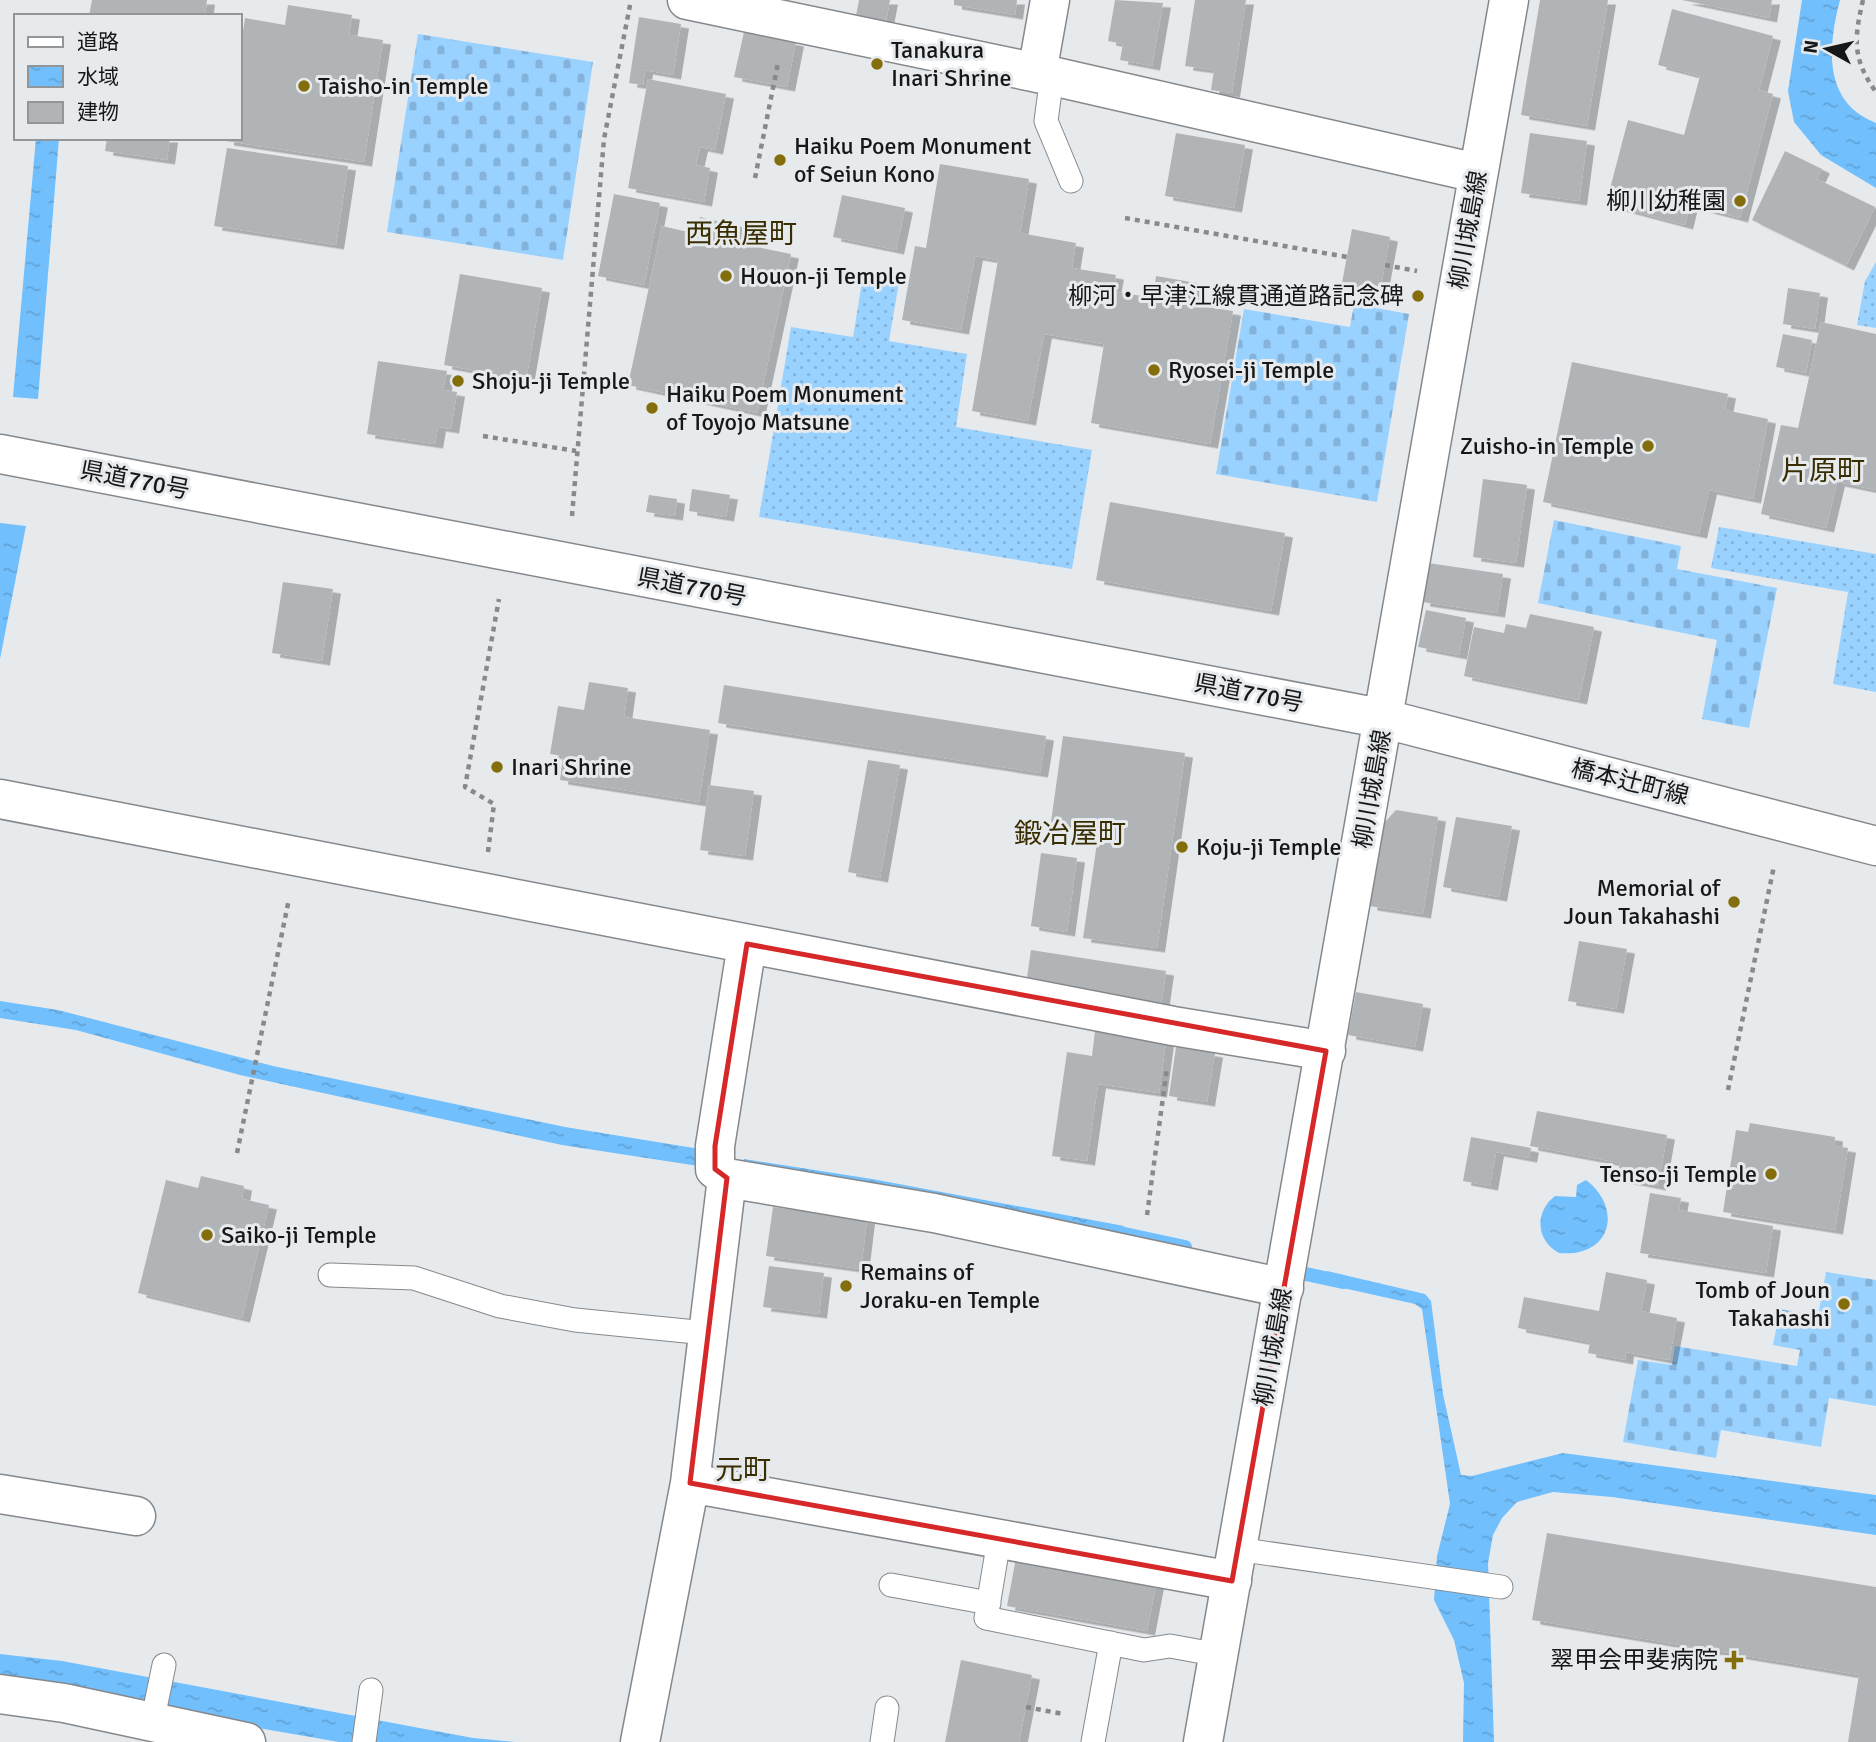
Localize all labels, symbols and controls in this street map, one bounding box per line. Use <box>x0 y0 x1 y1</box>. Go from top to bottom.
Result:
legend <box>14 14 242 140</box>
north arrow <box>1792 14 1862 84</box>
text: 道路 <box>77 29 119 55</box>
place label: Tanakura Inari Shrine <box>891 35 1012 93</box>
text: N <box>1798 39 1824 55</box>
marker: Tanakura Inari Shrine <box>869 56 885 72</box>
text: 水域 <box>77 64 119 90</box>
place label: Taisho-in Temple <box>318 71 489 101</box>
marker: Taisho-in Temple <box>296 78 312 94</box>
text: 建物 <box>77 99 119 125</box>
place label: Haiku Poem Monument of Seiun Kono <box>794 131 1032 189</box>
marker: Haiku Poem Monument of Seiun Kono <box>772 152 788 168</box>
street label: 柳川城島線 <box>1443 168 1493 292</box>
place label: 柳川幼稚園 <box>1606 186 1726 216</box>
marker: 柳川幼稚園 <box>1732 193 1748 209</box>
district label: 西魚屋町 <box>685 217 797 251</box>
place label: Houon-ji Temple <box>740 261 907 291</box>
marker: Houon-ji Temple <box>718 268 734 284</box>
place label: 柳河・早津江線貫通道路記念碑 <box>1068 281 1404 311</box>
marker: 柳河・早津江線貫通道路記念碑 <box>1410 288 1426 304</box>
place label: Ryosei-ji Temple <box>1168 355 1334 385</box>
marker: Ryosei-ji Temple <box>1146 362 1162 378</box>
place label: Shoju-ji Temple <box>472 366 630 396</box>
marker: Shoju-ji Temple <box>450 373 466 389</box>
place label: Haiku Poem Monument of Toyojo Matsune <box>666 379 904 437</box>
marker: Haiku Poem Monument of Toyojo Matsune <box>644 400 660 416</box>
place label: Zuisho-in Temple <box>1460 431 1634 461</box>
marker: Zuisho-in Temple <box>1640 438 1656 454</box>
district label: 片原町 <box>1781 454 1865 488</box>
street label: 県道770号 <box>78 455 192 505</box>
street label: 県道770号 <box>635 562 749 612</box>
street label: 県道770号 <box>1192 668 1306 718</box>
street label: 柳川城島線 <box>1347 727 1397 851</box>
place label: Inari Shrine <box>511 752 632 782</box>
street label: 橋本辻町線 <box>1568 753 1692 811</box>
marker: Inari Shrine <box>489 759 505 775</box>
district label: 鍛冶屋町 <box>1014 817 1126 851</box>
place label: Koju-ji Temple <box>1196 832 1342 862</box>
marker: Koju-ji Temple <box>1174 839 1190 855</box>
place label: Memorial of Joun Takahashi <box>1564 873 1721 931</box>
marker: Memorial of Joun Takahashi <box>1726 894 1742 910</box>
place label: Tenso-ji Temple <box>1600 1159 1757 1189</box>
marker: Tenso-ji Temple <box>1763 1166 1779 1182</box>
place label: Saiko-ji Temple <box>221 1220 376 1250</box>
marker: Saiko-ji Temple <box>199 1227 215 1243</box>
place label: Remains of Joraku-en Temple <box>860 1257 1040 1315</box>
place label: Tomb of Joun Takahashi <box>1696 1275 1830 1333</box>
marker: Remains of Joraku-en Temple <box>838 1278 854 1294</box>
street label: 柳川城島線 <box>1248 1285 1298 1409</box>
marker: Tomb of Joun Takahashi <box>1836 1296 1852 1312</box>
district label: 元町 <box>715 1453 771 1487</box>
place label: 翠甲会甲斐病院 <box>1550 1645 1718 1675</box>
marker: 翠甲会甲斐病院 <box>1724 1650 1744 1670</box>

